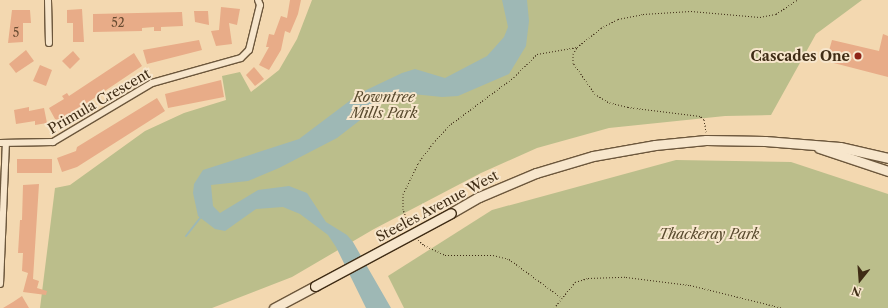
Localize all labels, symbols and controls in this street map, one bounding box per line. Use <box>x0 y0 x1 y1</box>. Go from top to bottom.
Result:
house number: 52 <box>111 16 125 30</box>
house number: 5 <box>13 26 19 40</box>
place label: Cascades One <box>751 48 850 64</box>
marker: Cascades One <box>853 51 863 61</box>
street label: Primula Crescent <box>45 65 153 137</box>
park label: Rowntree Mills Park <box>350 89 418 122</box>
street label: Steeles Avenue West <box>372 166 502 246</box>
park label: Thackeray Park <box>659 226 759 242</box>
north arrow <box>840 260 880 300</box>
text: N <box>850 283 863 300</box>

